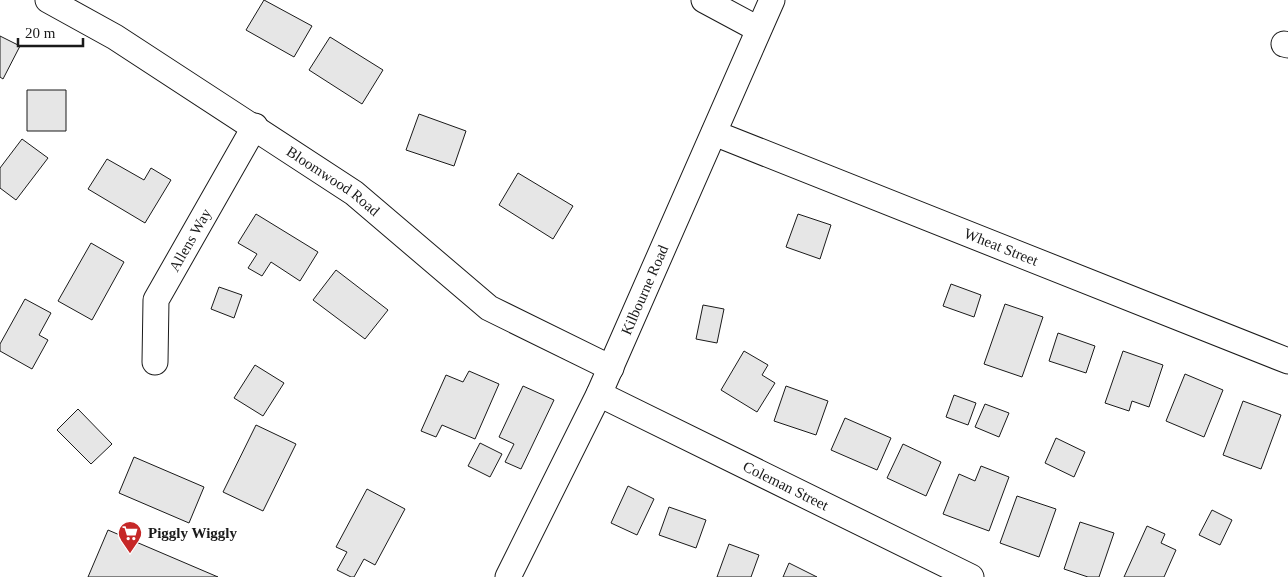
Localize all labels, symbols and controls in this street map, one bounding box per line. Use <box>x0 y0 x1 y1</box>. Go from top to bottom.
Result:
scale bar <box>18 15 82 47</box>
text: 20 m <box>25 25 56 41</box>
street label: Bloomwood Road <box>284 143 383 219</box>
street label: Allens Way <box>166 205 215 274</box>
street label: Wheat Street <box>962 225 1041 269</box>
street label: Kilbourne Road <box>618 242 672 337</box>
street label: Coleman Street <box>740 458 832 514</box>
supermarket icon: Piggly Wiggly <box>117 520 143 554</box>
place label: Piggly Wiggly <box>148 525 238 541</box>

